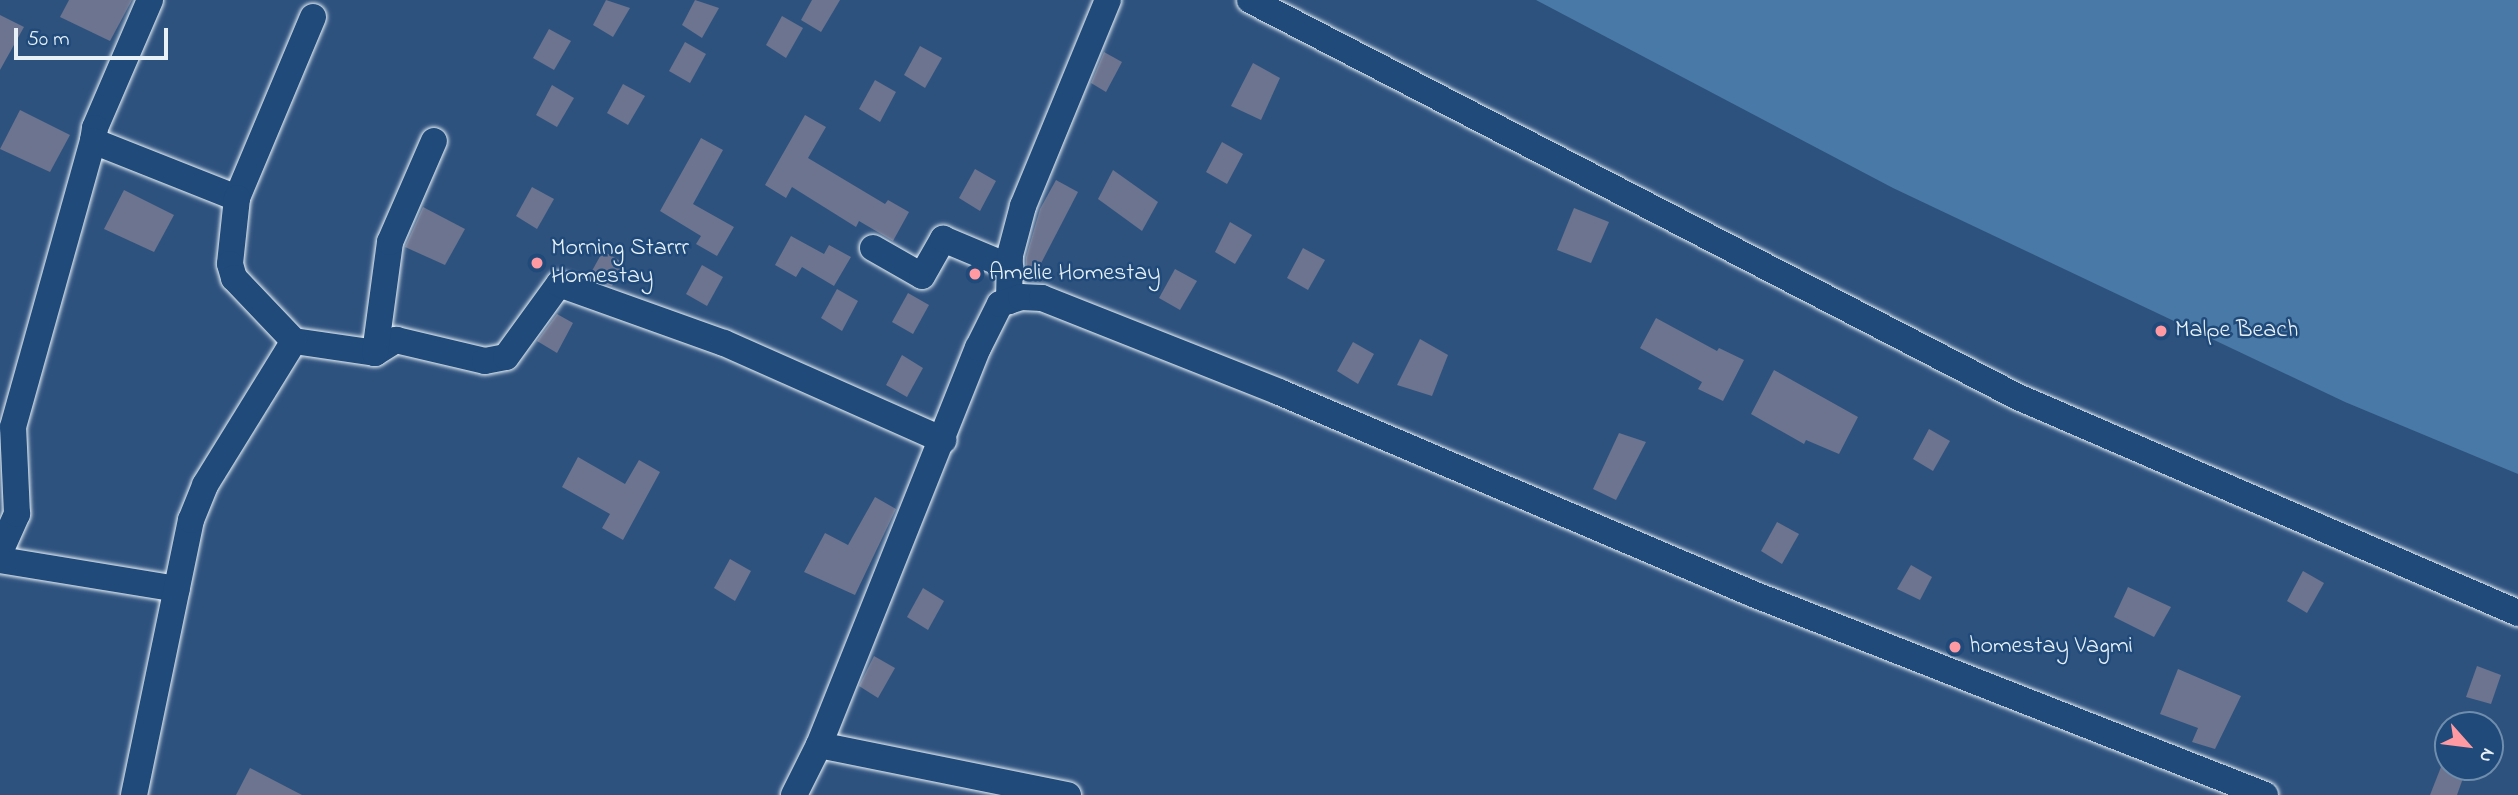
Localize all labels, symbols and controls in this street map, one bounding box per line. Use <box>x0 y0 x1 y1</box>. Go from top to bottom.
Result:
scale bar <box>18 14 172 58</box>
text: 50 m <box>27 25 70 55</box>
place label: Morning Starrr Homestay <box>551 235 689 291</box>
marker: Morning Starrr Homestay <box>529 255 545 271</box>
place label: Amelie Homestay <box>989 260 1161 288</box>
marker: Amelie Homestay <box>967 266 983 282</box>
place label: Malpe Beach <box>2175 317 2298 345</box>
marker: Malpe Beach <box>2153 323 2169 339</box>
place label: homestay Vagmi <box>1969 633 2133 661</box>
marker: homestay Vagmi <box>1947 639 1963 655</box>
north arrow <box>2434 711 2504 781</box>
text: N <box>2471 743 2501 767</box>

